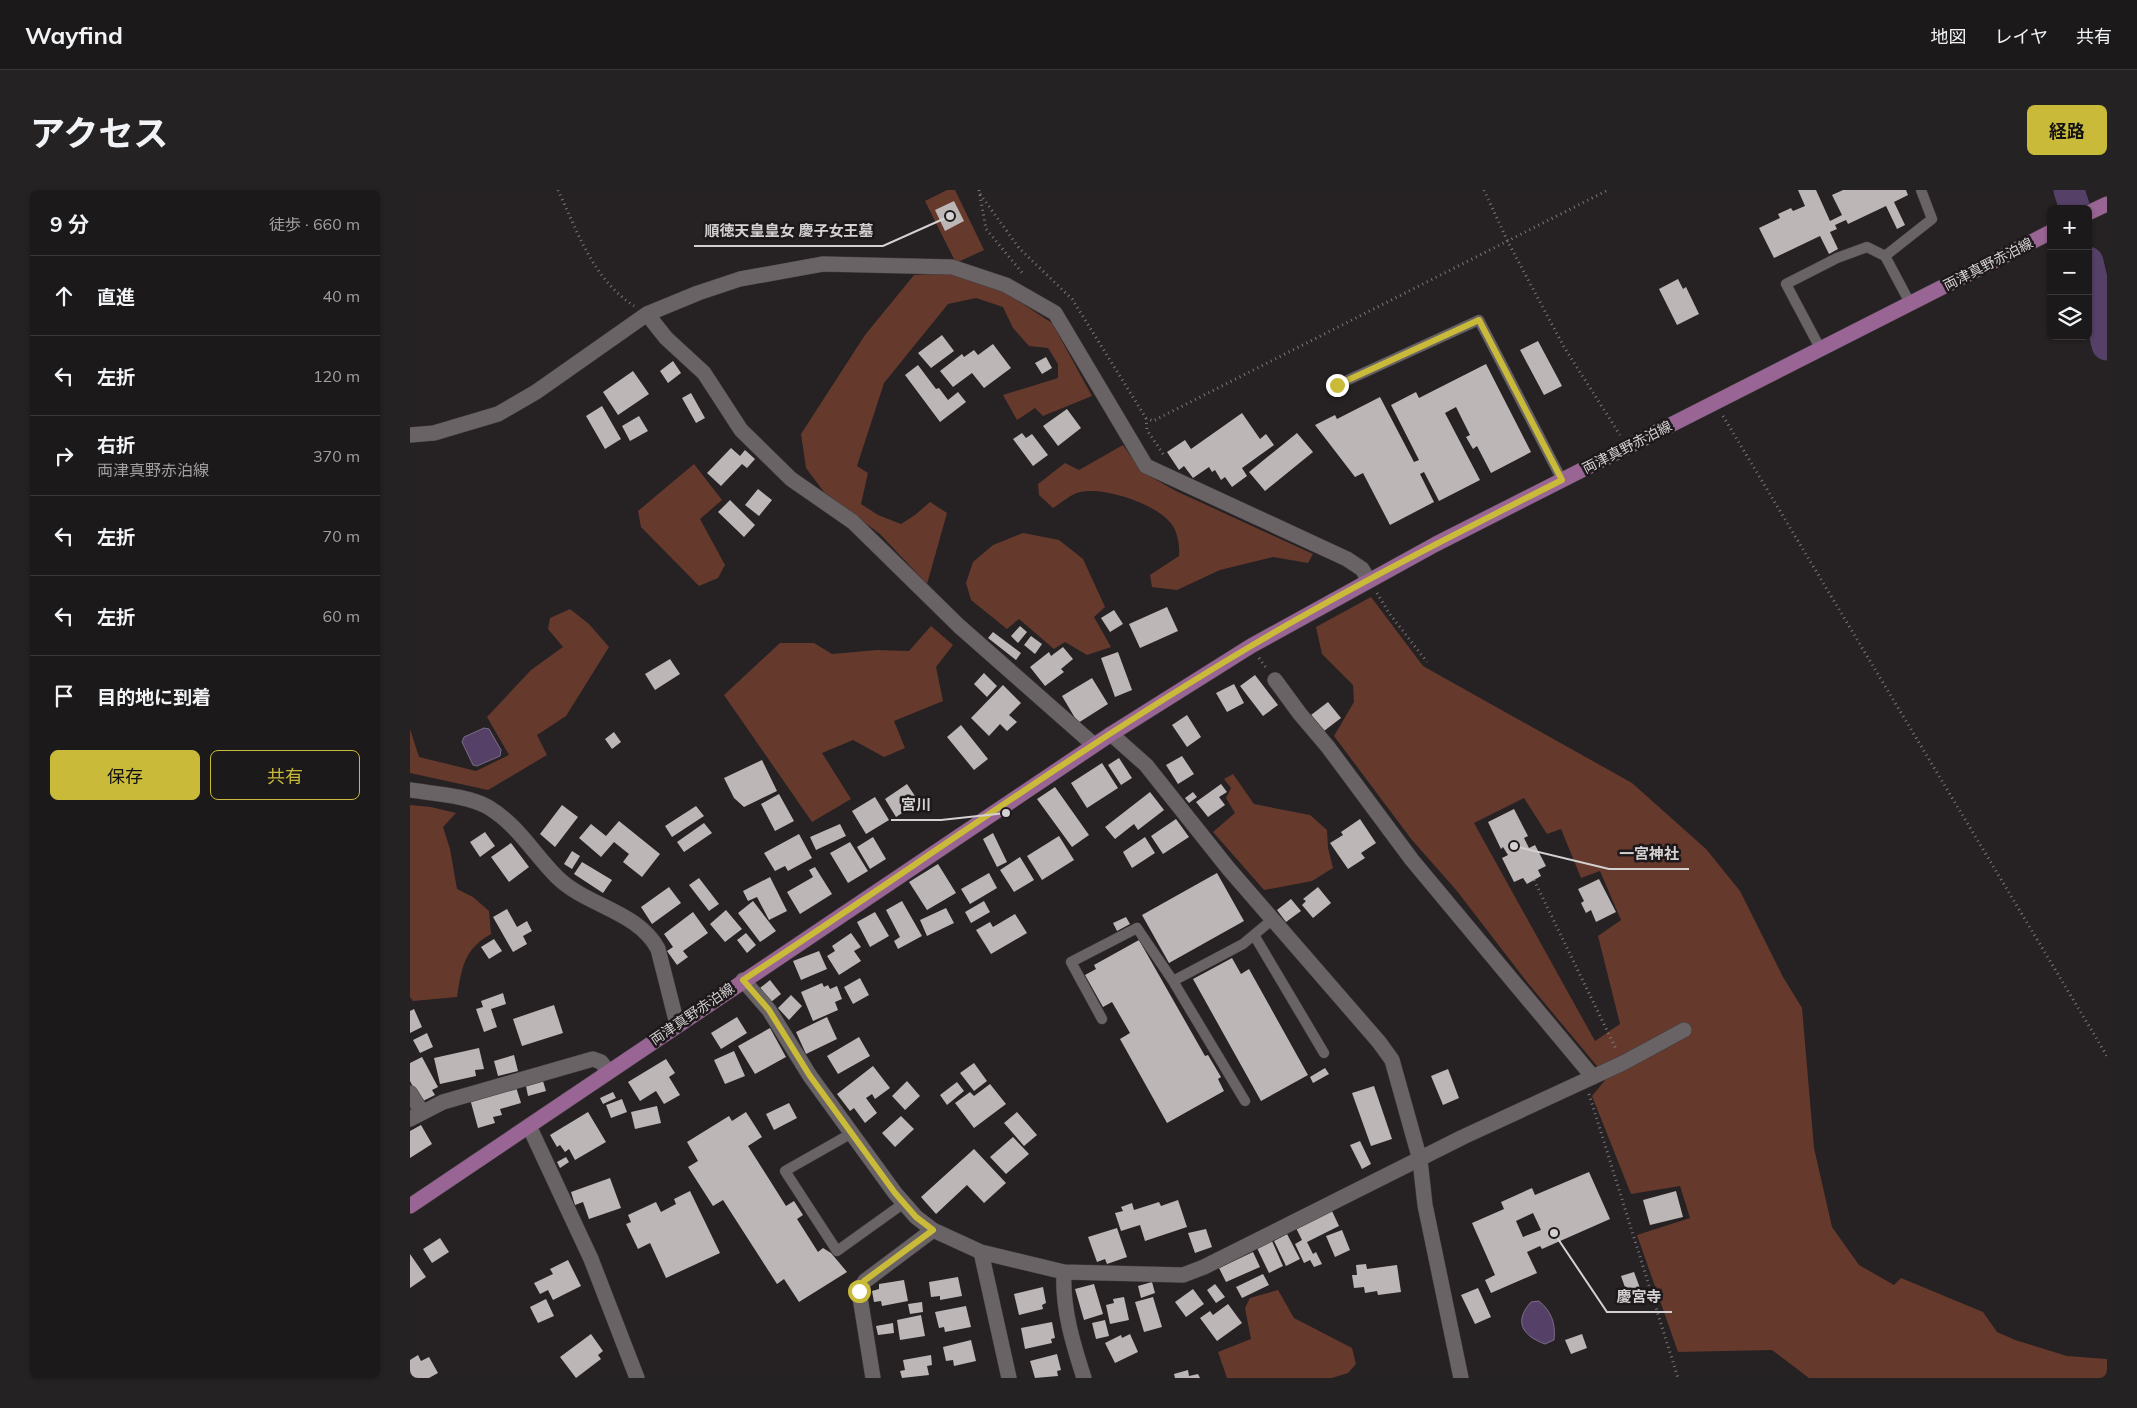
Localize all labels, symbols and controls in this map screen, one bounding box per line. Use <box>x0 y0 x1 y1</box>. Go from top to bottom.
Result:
text: Wayfind <box>25 20 123 50</box>
text: 地図 <box>1931 25 1967 48</box>
text: レイヤ <box>1995 25 2048 48</box>
text: 共有 <box>2076 25 2112 48</box>
button: 経路 <box>2027 105 2107 155</box>
text: アクセス <box>30 111 168 155</box>
map controls <box>2047 205 2092 340</box>
button: + <box>2047 205 2092 250</box>
text: 9 分 <box>50 211 89 237</box>
text: 徒歩 · 660 m <box>269 214 360 234</box>
callout: 順徳天皇皇女 慶子女王墓 <box>694 216 883 246</box>
text: 順徳天皇皇女 慶子女王墓 <box>704 221 874 240</box>
street label: 両津真野赤泊線 <box>1940 234 2036 294</box>
button: − <box>2047 250 2092 295</box>
icon: ahead <box>50 282 78 310</box>
text: 直進 <box>97 285 135 309</box>
text: 40 m <box>323 286 360 306</box>
button: layers <box>2047 295 2092 340</box>
icon: left <box>50 362 78 390</box>
text: 左折 <box>97 365 135 389</box>
text: 120 m <box>313 366 360 386</box>
route end <box>1326 374 1349 397</box>
street label: 両津真野赤泊線 <box>1579 417 1675 477</box>
text: 右折 <box>97 433 135 457</box>
icon: right <box>50 442 78 470</box>
text: 370 m <box>313 446 360 466</box>
text: 両津真野赤泊線 <box>97 460 209 480</box>
icon: left <box>50 522 78 550</box>
text: 左折 <box>97 525 135 549</box>
text: 70 m <box>323 526 360 546</box>
icon: left <box>50 602 78 630</box>
text: 左折 <box>97 605 135 629</box>
text: 60 m <box>323 606 360 626</box>
icon: arrive <box>50 682 78 710</box>
text: 目的地に到着 <box>97 685 211 709</box>
button: 保存 <box>50 750 200 800</box>
button: 共有 <box>210 750 360 800</box>
callout: 宮川 <box>891 790 941 820</box>
text: 宮川 <box>901 795 931 814</box>
callout: 一宮神社 <box>1609 839 1689 869</box>
text: 一宮神社 <box>1619 844 1679 863</box>
street label: 両津真野赤泊線 <box>646 979 738 1049</box>
route start <box>848 1280 871 1303</box>
callout: 慶宮寺 <box>1607 1282 1672 1312</box>
text: 慶宮寺 <box>1616 1287 1662 1306</box>

